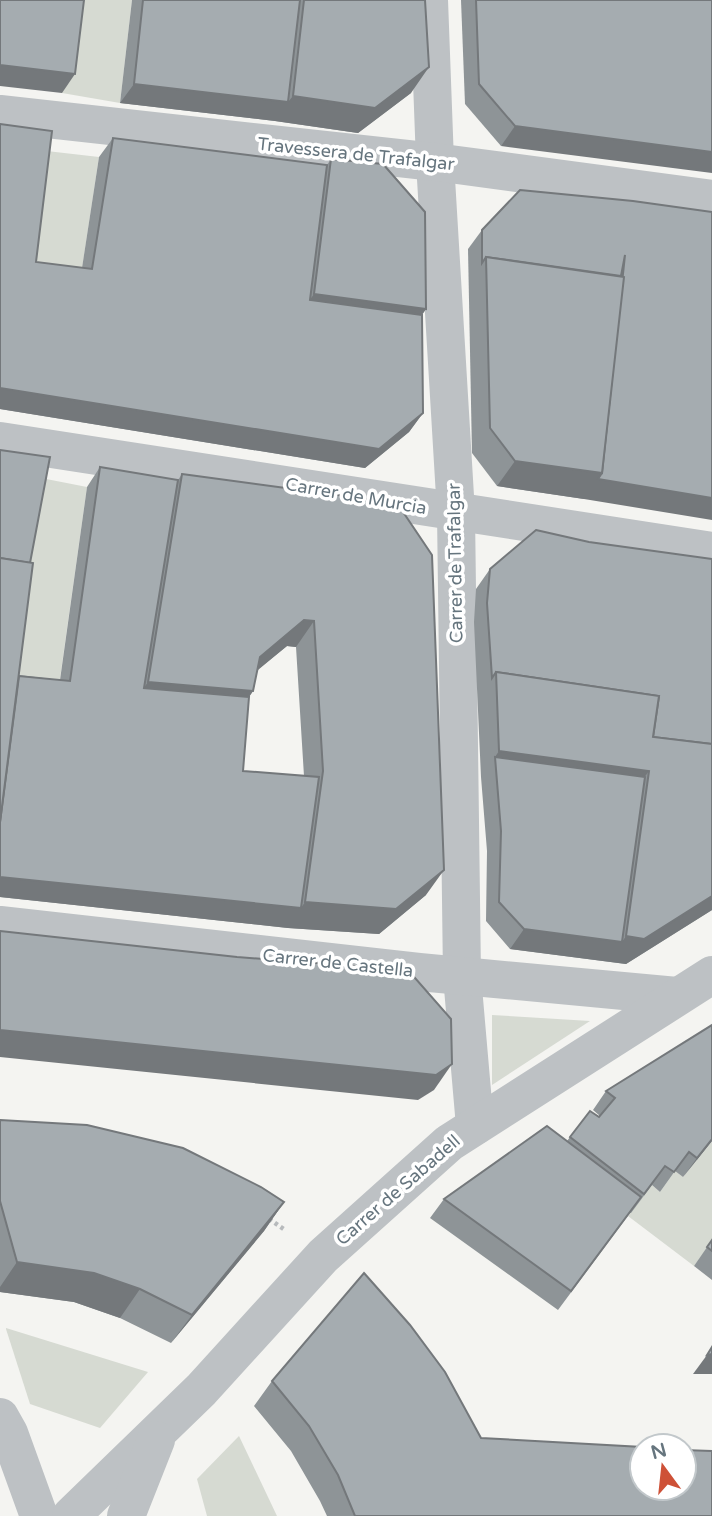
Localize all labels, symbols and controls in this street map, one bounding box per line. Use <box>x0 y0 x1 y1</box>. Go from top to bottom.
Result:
street label: Travessera de Trafalgar <box>256 133 456 175</box>
street label: Carrer de Murcia <box>284 473 428 519</box>
street label: Carrer de Trafalgar <box>443 483 467 643</box>
street label: Carrer de Castella <box>262 944 414 982</box>
street label: Carrer de Sabadell <box>331 1130 465 1250</box>
north arrow <box>628 1432 698 1502</box>
text: N <box>649 1439 669 1464</box>

